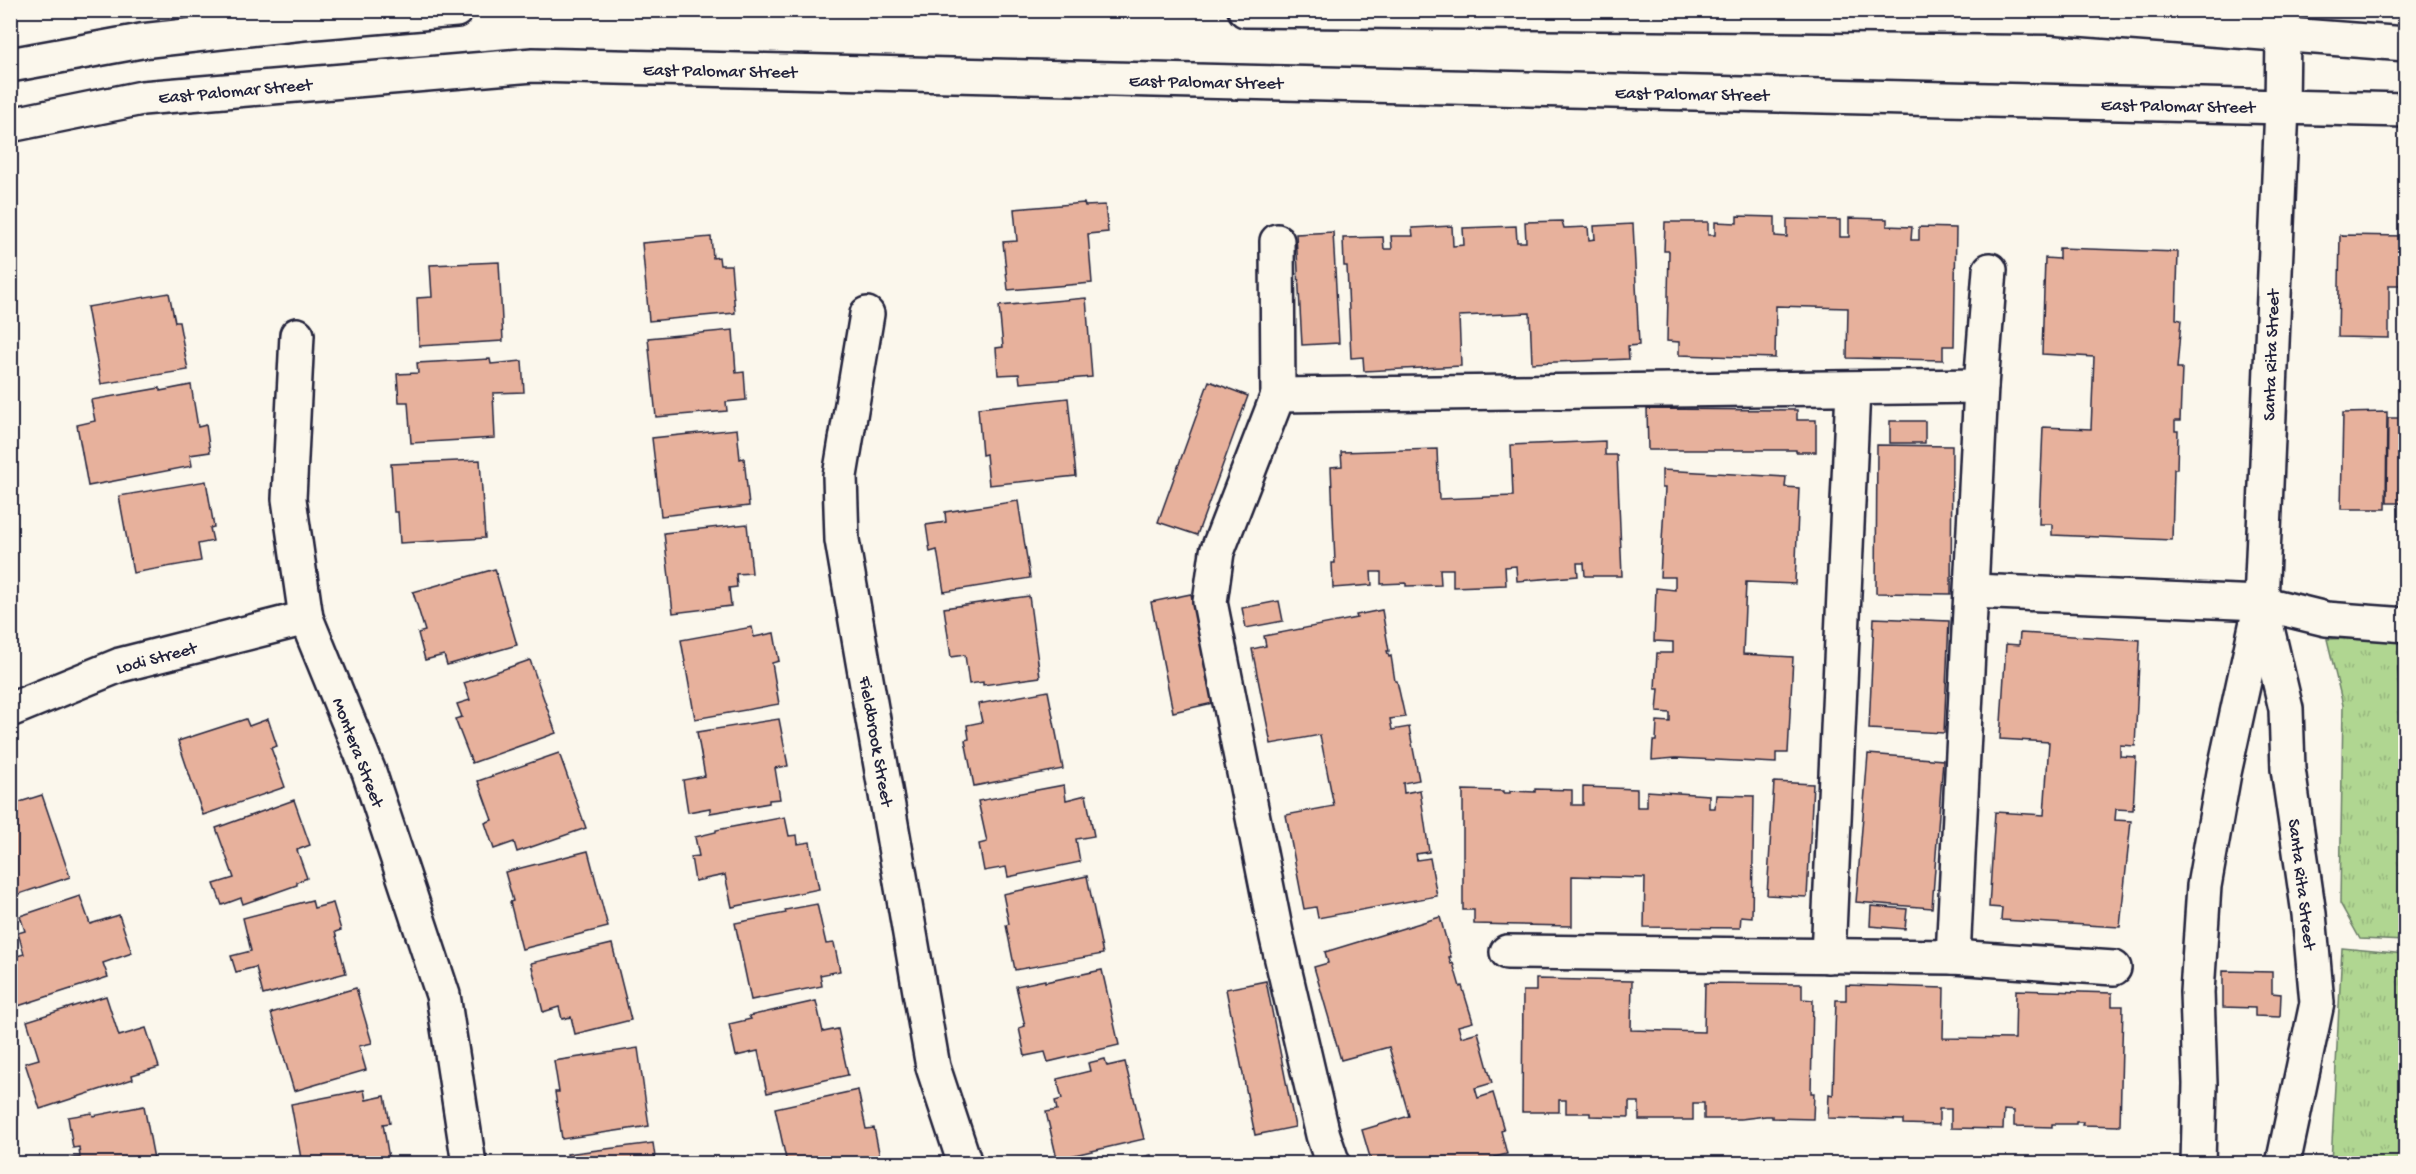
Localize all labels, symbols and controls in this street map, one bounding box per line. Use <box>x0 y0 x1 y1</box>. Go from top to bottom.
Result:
street label: East Palomar Street <box>643 61 799 84</box>
street label: East Palomar Street <box>1129 72 1285 95</box>
street label: East Palomar Street <box>158 75 315 110</box>
street label: East Palomar Street <box>1615 84 1771 107</box>
street label: East Palomar Street <box>2101 96 2257 119</box>
street label: Santa Rita Street <box>2260 287 2285 421</box>
street label: Lodi Street <box>114 638 201 680</box>
street label: Fieldbrook Street <box>853 674 897 810</box>
street label: Montera Street <box>326 695 388 812</box>
street label: Santa Rita Street <box>2282 818 2319 952</box>

